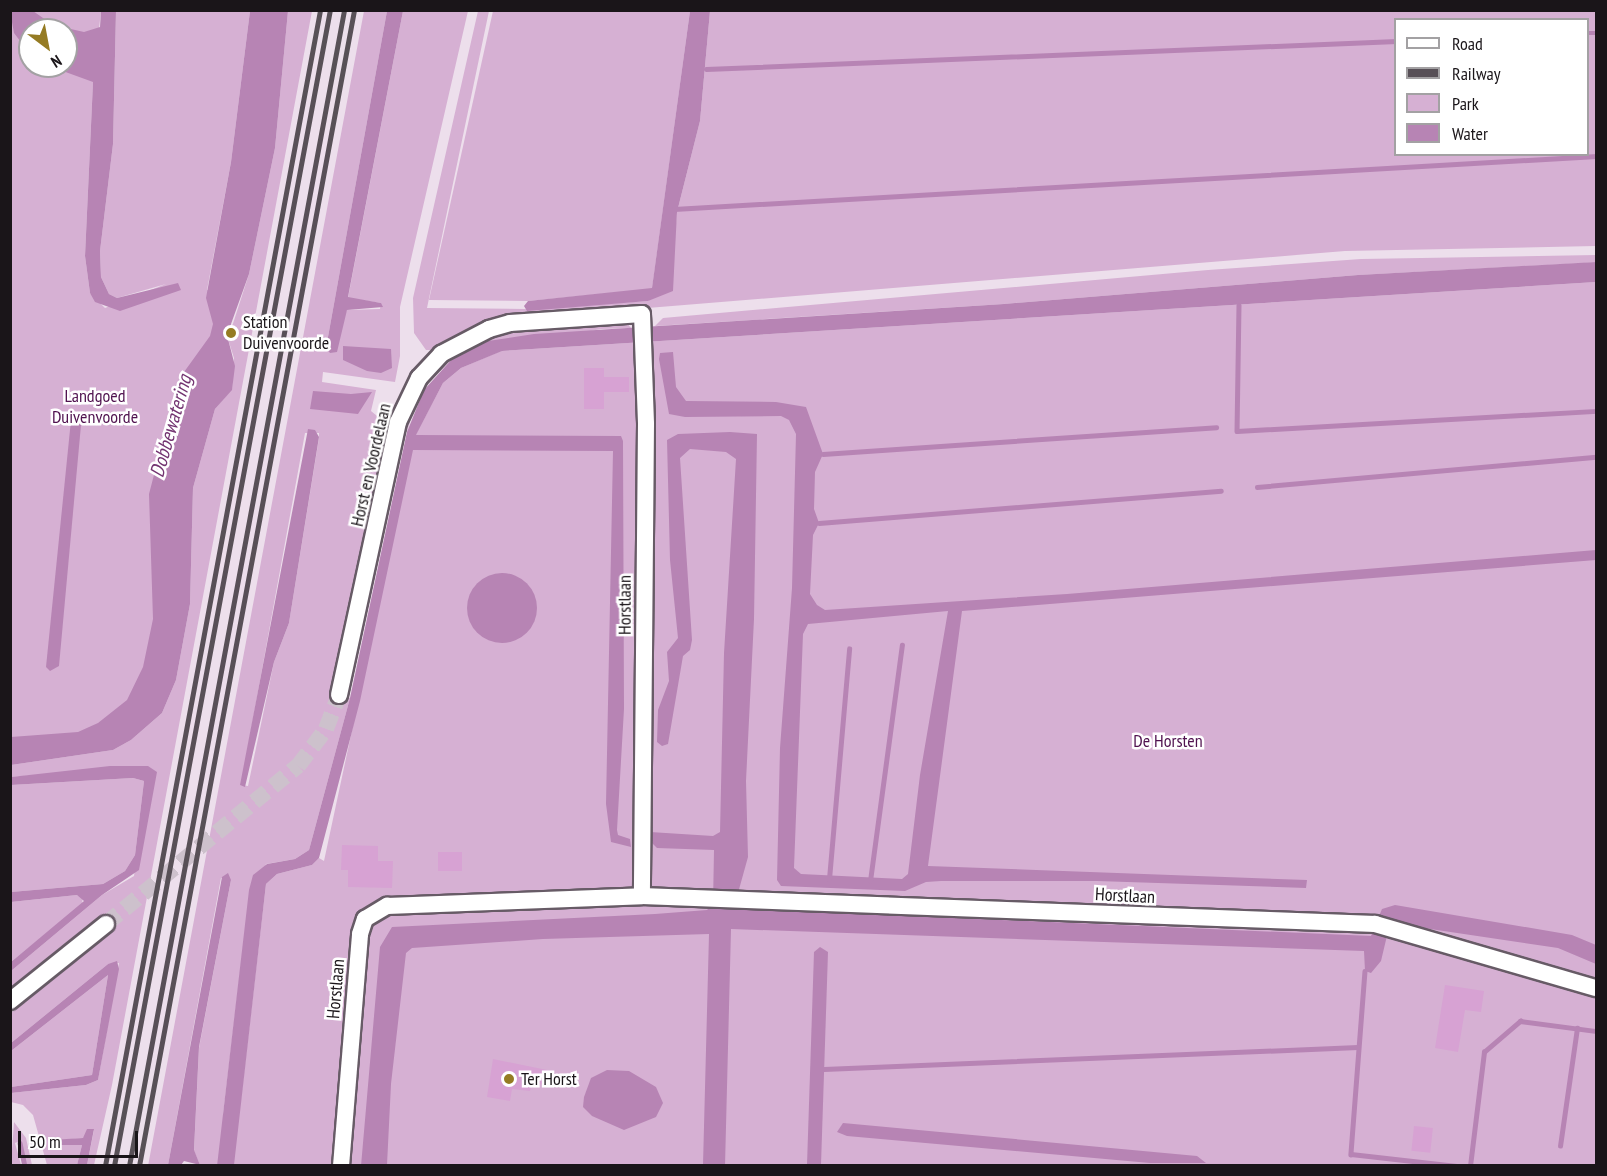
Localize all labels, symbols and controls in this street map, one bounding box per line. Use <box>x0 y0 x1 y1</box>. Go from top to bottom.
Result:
north arrow <box>18 18 78 78</box>
legend <box>1394 18 1589 156</box>
text: Road <box>1452 32 1483 55</box>
text: N <box>48 51 65 72</box>
text: Railway <box>1452 62 1501 85</box>
text: Park <box>1452 92 1479 115</box>
text: Water <box>1452 122 1488 145</box>
place label: Station Duivenvoorde <box>243 312 329 354</box>
marker: Station Duivenvoorde <box>224 326 238 340</box>
water label: Dobbewatering <box>145 372 197 480</box>
park label: Landgoed Duivenvoorde <box>52 386 138 428</box>
street label: Horst en Voordelaan <box>346 401 396 529</box>
street label: Horstlaan <box>614 575 636 635</box>
park label: De Horsten <box>1133 730 1203 752</box>
street label: Horstlaan <box>1095 884 1155 908</box>
street label: Horstlaan <box>323 958 349 1020</box>
place label: Ter Horst <box>521 1068 577 1090</box>
marker: Ter Horst <box>502 1072 516 1086</box>
scale bar <box>21 1119 141 1157</box>
text: 50 m <box>29 1130 61 1153</box>

